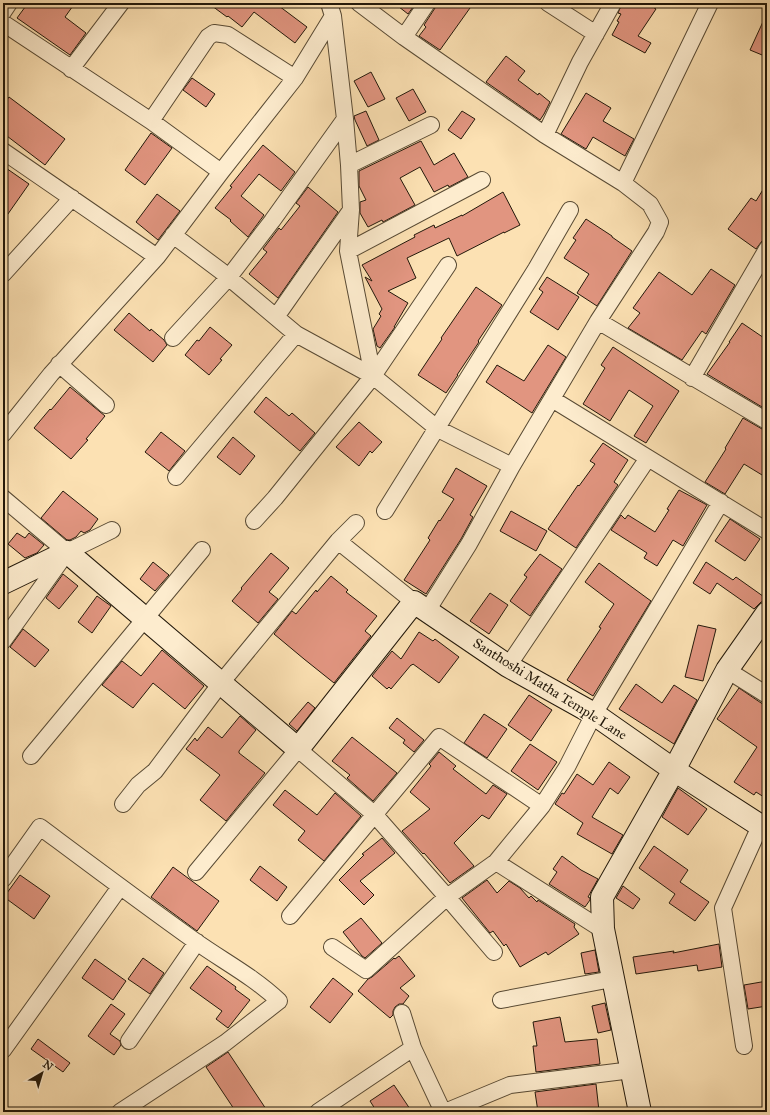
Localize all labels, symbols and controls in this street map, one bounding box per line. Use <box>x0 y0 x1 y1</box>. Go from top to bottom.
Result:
street label: Santhoshi Matha Temple Lane <box>470 635 630 744</box>
north arrow <box>22 1053 62 1093</box>
text: N <box>40 1058 56 1074</box>

